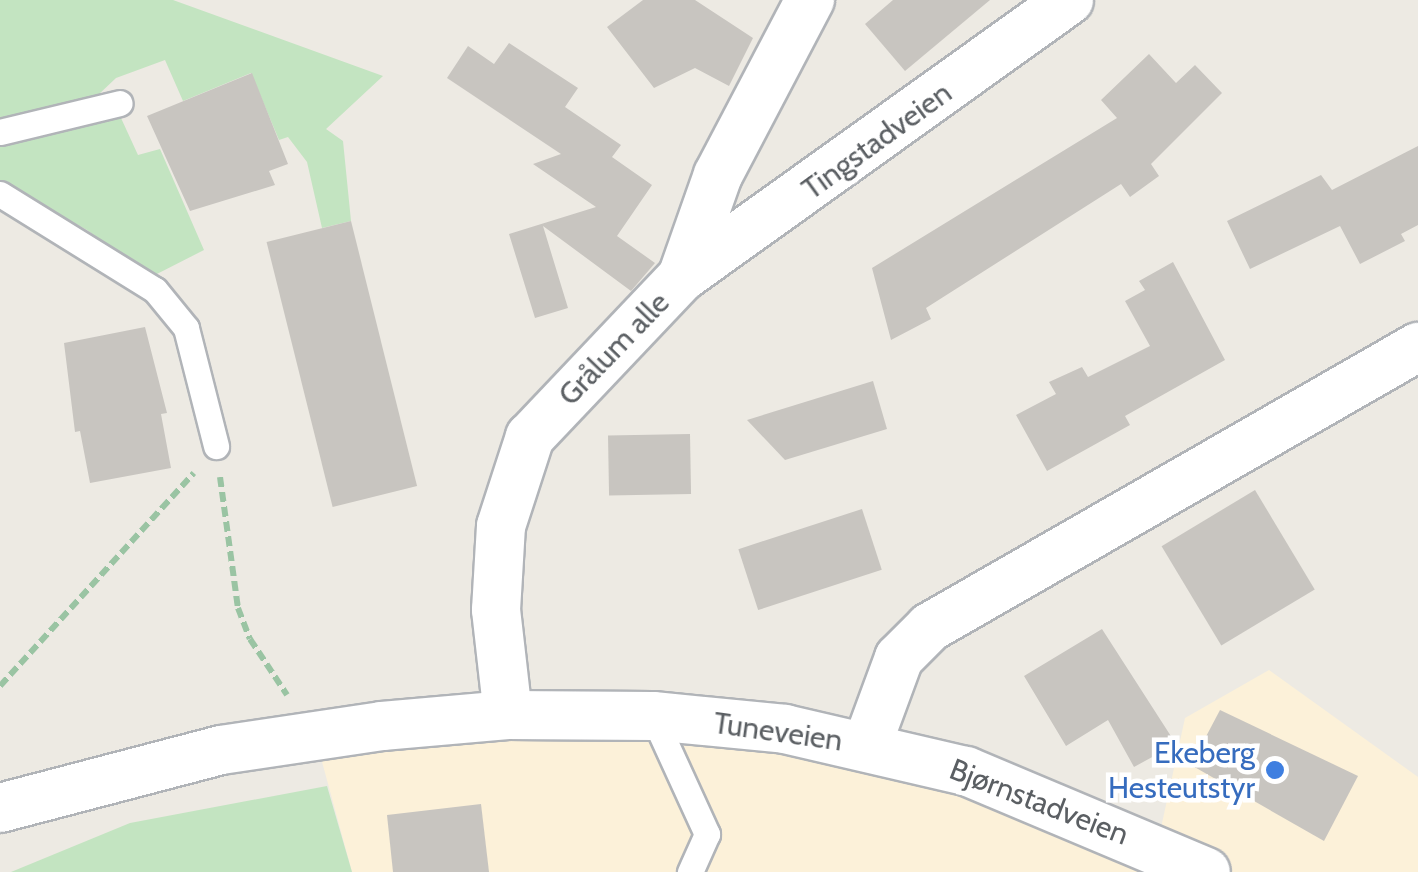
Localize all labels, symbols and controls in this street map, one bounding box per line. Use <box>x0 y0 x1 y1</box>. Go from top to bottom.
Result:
street label: Tingstadveien <box>795 75 959 207</box>
street label: Grålum alle <box>551 285 677 413</box>
street label: Tuneveien <box>711 705 845 759</box>
place label: Ekeberg Hesteutstyr <box>1108 735 1255 806</box>
street label: Bjørnstadveien <box>944 751 1134 853</box>
marker: Ekeberg Hesteutstyr <box>1264 759 1286 781</box>

